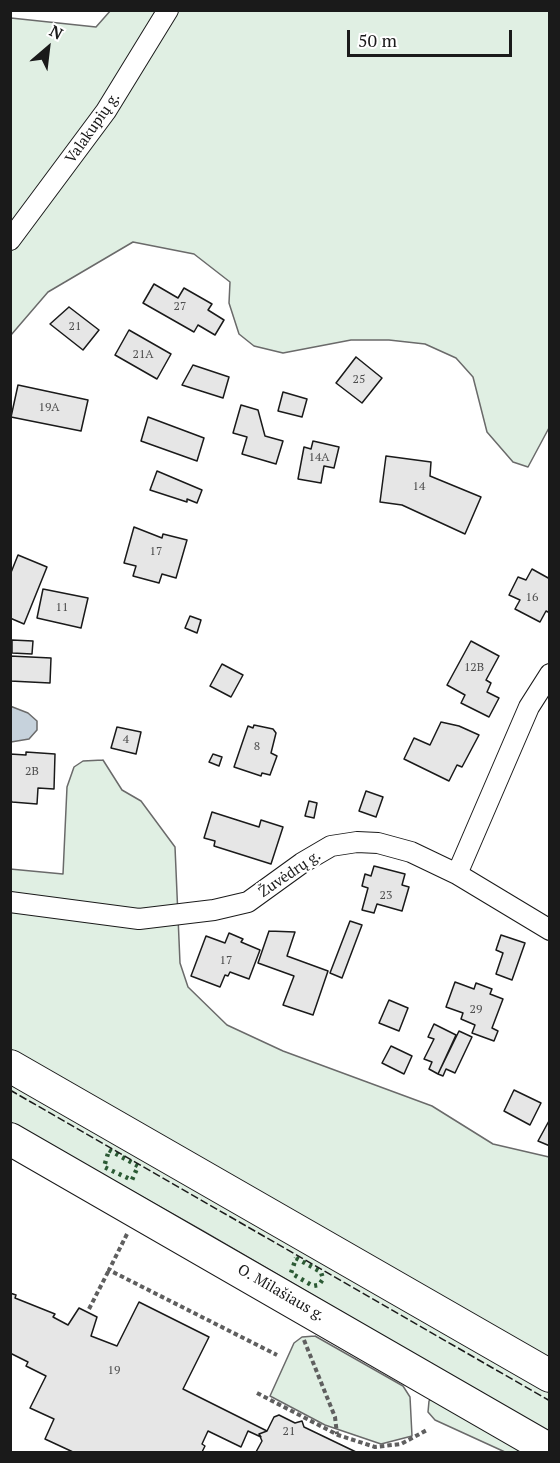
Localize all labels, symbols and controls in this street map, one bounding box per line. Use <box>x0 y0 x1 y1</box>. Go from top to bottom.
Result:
north arrow <box>18 18 78 78</box>
scale bar <box>350 18 515 56</box>
text: N <box>46 20 67 45</box>
text: 50 m <box>358 28 397 52</box>
street label: Valakupių g. <box>62 89 124 167</box>
house number: 27 <box>174 300 186 314</box>
house number: 21 <box>69 320 81 334</box>
house number: 21A <box>133 348 153 362</box>
house number: 25 <box>353 373 365 387</box>
house number: 19A <box>39 401 59 415</box>
house number: 14A <box>309 451 329 465</box>
house number: 14 <box>413 480 425 494</box>
house number: 17 <box>150 545 162 559</box>
house number: 16 <box>526 591 538 605</box>
house number: 11 <box>56 601 68 615</box>
house number: 12B <box>464 661 484 675</box>
house number: 4 <box>123 733 129 747</box>
house number: 8 <box>254 740 260 754</box>
house number: 2B <box>25 765 39 779</box>
street label: Žuvėdrų g. <box>256 847 324 901</box>
house number: 23 <box>380 889 392 903</box>
house number: 17 <box>220 954 232 968</box>
house number: 29 <box>470 1003 482 1017</box>
street label: O. Milašiaus g. <box>234 1261 328 1325</box>
house number: 19 <box>108 1364 120 1378</box>
house number: 21 <box>283 1425 295 1439</box>

